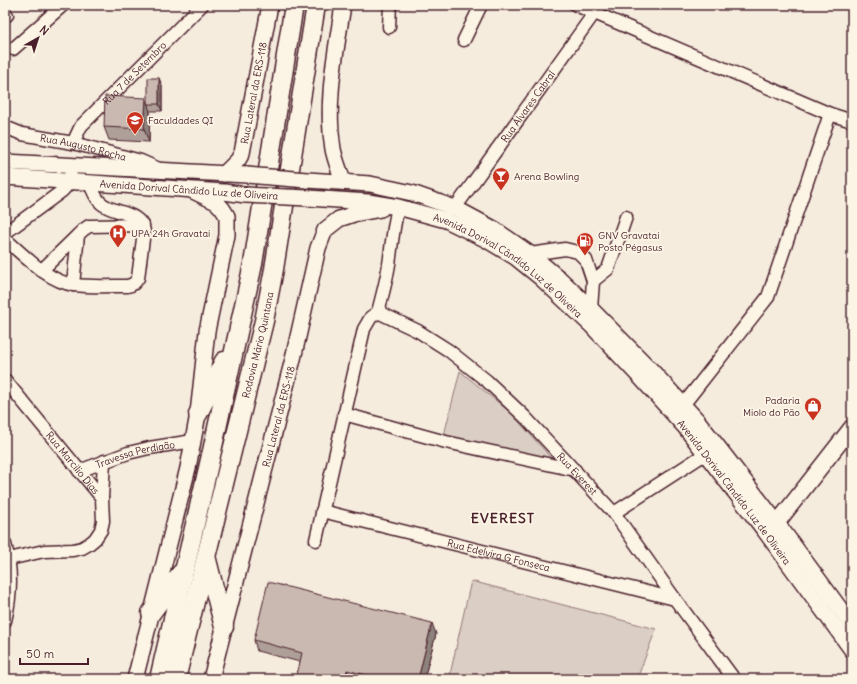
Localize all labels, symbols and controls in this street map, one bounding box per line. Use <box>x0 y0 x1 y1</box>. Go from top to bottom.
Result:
north arrow <box>18 18 58 58</box>
text: N <box>37 22 52 38</box>
street label: Rua 7 de Setembro <box>100 38 169 107</box>
street label: Rua Lateral da ERS-118 <box>237 41 269 145</box>
street label: Rua Álvares Cabral <box>498 68 558 145</box>
school or university icon: Faculdades QI <box>125 110 145 135</box>
place label: Faculdades QI <box>148 114 213 127</box>
street label: Rua Augusto Rocha <box>39 131 128 163</box>
bar icon: Arena Bowling <box>491 166 511 191</box>
place label: Arena Bowling <box>514 170 579 183</box>
street label: Avenida Dorival Cândido Luz de Oliveira <box>99 177 279 203</box>
street label: Avenida Dorival Cândido Luz de Oliveira <box>432 210 585 320</box>
hospital icon: UPA 24h Gravataí <box>108 223 128 248</box>
place label: UPA 24h Gravataí <box>131 227 210 240</box>
place label: GNV Gravataí Posto Pégasus <box>598 229 663 254</box>
fuel station icon: GNV Gravataí Posto Pégasus <box>575 231 595 256</box>
street label: Rodovia Mário Quintana <box>239 290 276 399</box>
street label: Rua Lateral da ERS-118 <box>259 364 297 468</box>
place label: Padaria Miolo do Pão <box>743 394 800 419</box>
shop icon: Padaria Miolo do Pão <box>803 396 823 421</box>
street label: Avenida Dorival Cândido Luz de Oliveira <box>675 417 794 567</box>
street label: Rua Marcilio Dias <box>43 429 103 497</box>
street label: Travessa Perdigão <box>94 437 176 471</box>
street label: Rua Everest <box>554 450 601 498</box>
district label: EVEREST <box>471 509 535 527</box>
street label: Rua Edelvira G Fonseca <box>446 536 552 574</box>
scale bar <box>20 640 88 666</box>
text: 50 m <box>26 646 55 661</box>

